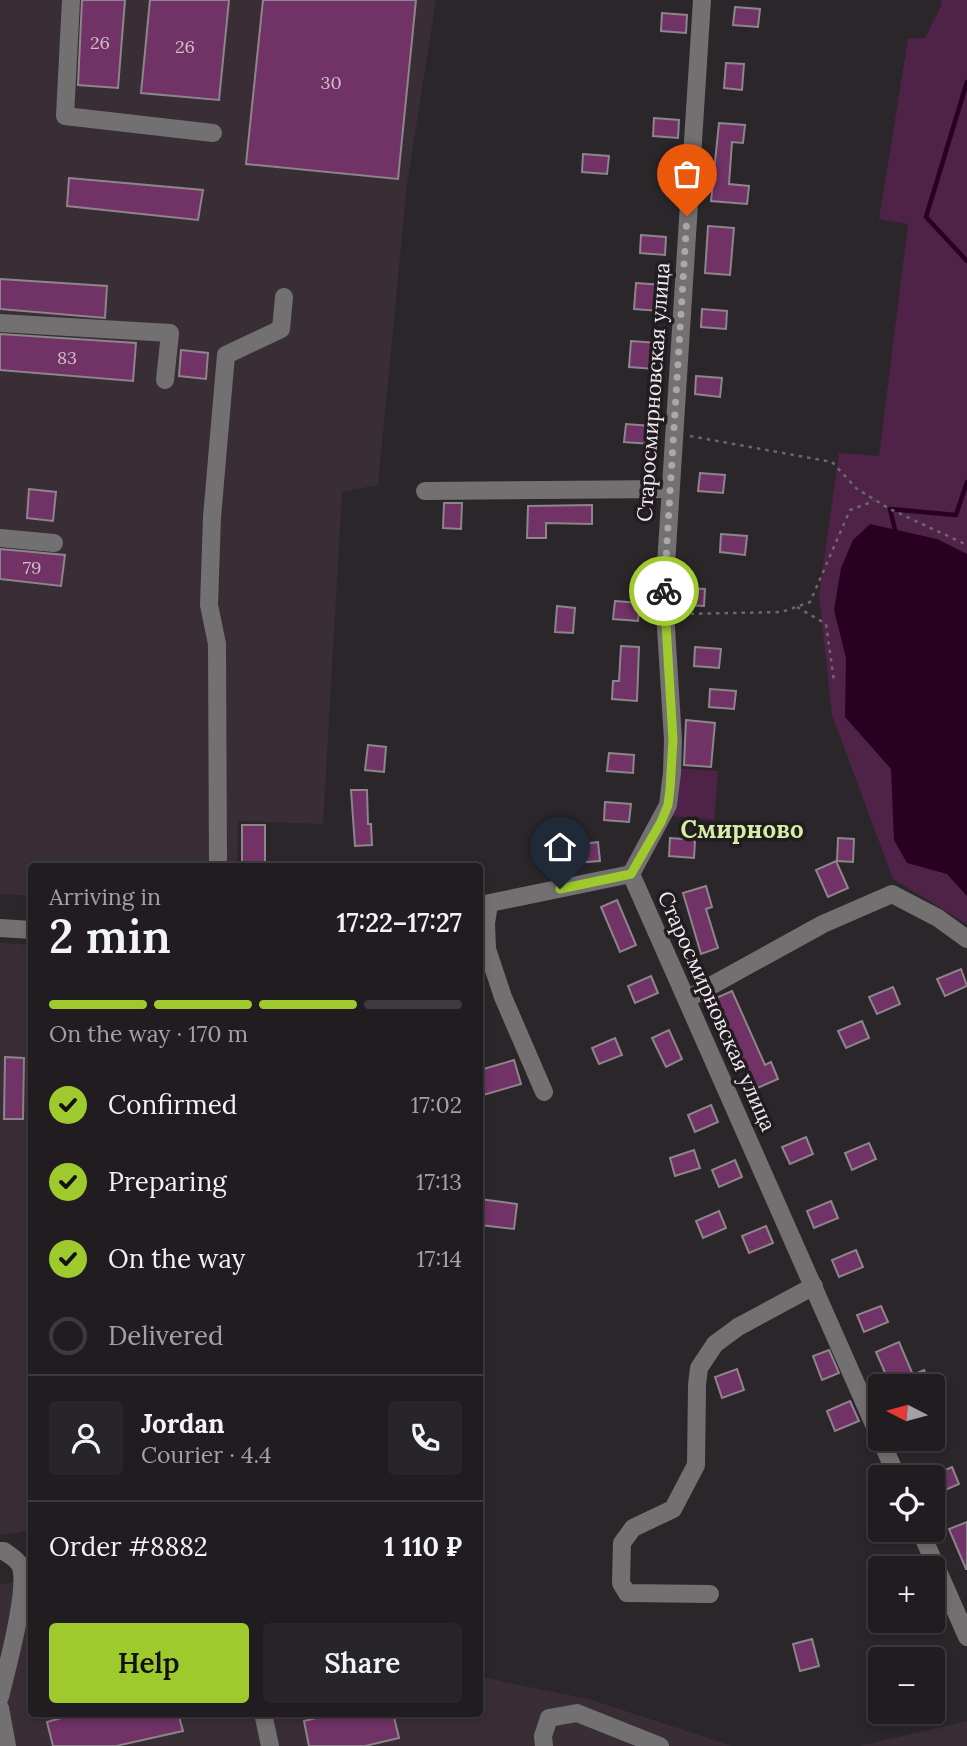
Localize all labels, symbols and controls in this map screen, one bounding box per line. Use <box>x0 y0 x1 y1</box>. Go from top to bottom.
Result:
house number: 26 <box>90 31 110 54</box>
house number: 26 <box>175 35 195 58</box>
house number: 30 <box>320 71 342 94</box>
pin <box>657 144 717 216</box>
icon: bag <box>668 155 706 193</box>
street label: Старосмирновская улица <box>630 261 676 523</box>
house number: 83 <box>57 346 77 369</box>
house number: 79 <box>23 556 41 579</box>
courier <box>629 556 699 626</box>
icon: bike <box>645 572 683 610</box>
district label: Смирново <box>681 814 803 845</box>
pin <box>530 817 590 889</box>
icon: home <box>541 828 579 866</box>
text: Arriving in <box>49 882 161 911</box>
street label: Старосмирновская улица <box>652 887 782 1135</box>
text: 17:22–17:27 <box>336 906 462 939</box>
text: 2 min <box>49 907 171 966</box>
text: On the way · 170 m <box>49 1019 248 1048</box>
icon: check <box>49 1086 87 1124</box>
text: Confirmed <box>108 1088 237 1121</box>
text: 17:02 <box>411 1090 462 1119</box>
icon: check <box>49 1163 87 1201</box>
text: Preparing <box>108 1165 227 1198</box>
text: 17:13 <box>416 1167 462 1196</box>
icon: check <box>49 1240 87 1278</box>
text: On the way <box>108 1242 245 1275</box>
text: 17:14 <box>416 1244 462 1273</box>
text: Delivered <box>108 1319 224 1352</box>
north arrow <box>868 1374 945 1451</box>
map controls <box>868 1374 945 1724</box>
button: person <box>49 1401 123 1475</box>
button: phone <box>388 1401 462 1475</box>
text: Jordan <box>141 1407 225 1440</box>
text: Courier · 4.4 <box>141 1440 272 1469</box>
button: locate <box>868 1465 945 1542</box>
text: Order #8882 <box>49 1530 208 1563</box>
text: 1 110 ₽ <box>384 1530 462 1563</box>
button: + <box>868 1556 945 1633</box>
button: Help <box>49 1623 249 1703</box>
button: Share <box>263 1623 462 1703</box>
button: − <box>868 1647 945 1724</box>

